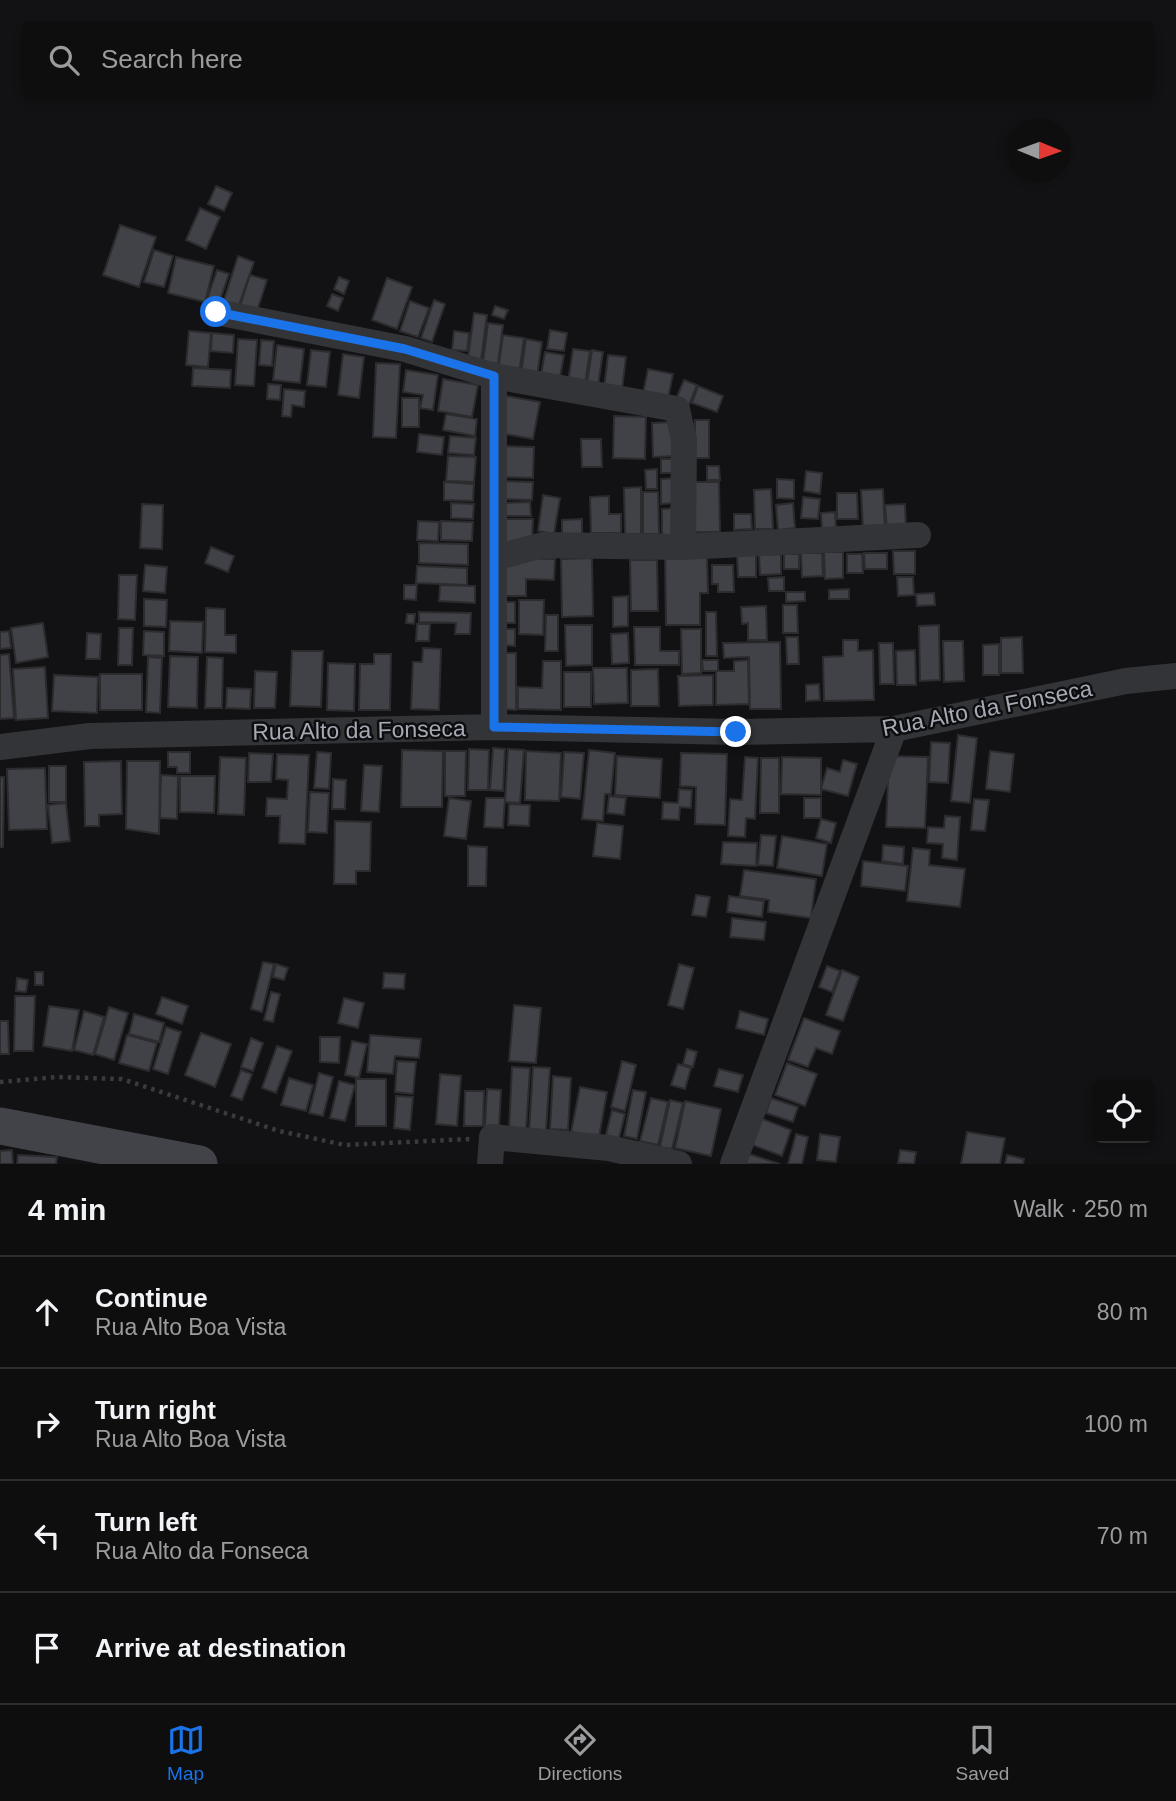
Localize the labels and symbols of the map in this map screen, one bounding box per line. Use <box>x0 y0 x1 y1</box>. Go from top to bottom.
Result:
north arrow <box>1008 119 1071 182</box>
route start <box>200 296 231 327</box>
street label: Rua Alto da Fonseca <box>880 675 1094 741</box>
street label: Rua Alto da Fonseca <box>252 715 466 745</box>
route end <box>720 716 751 747</box>

